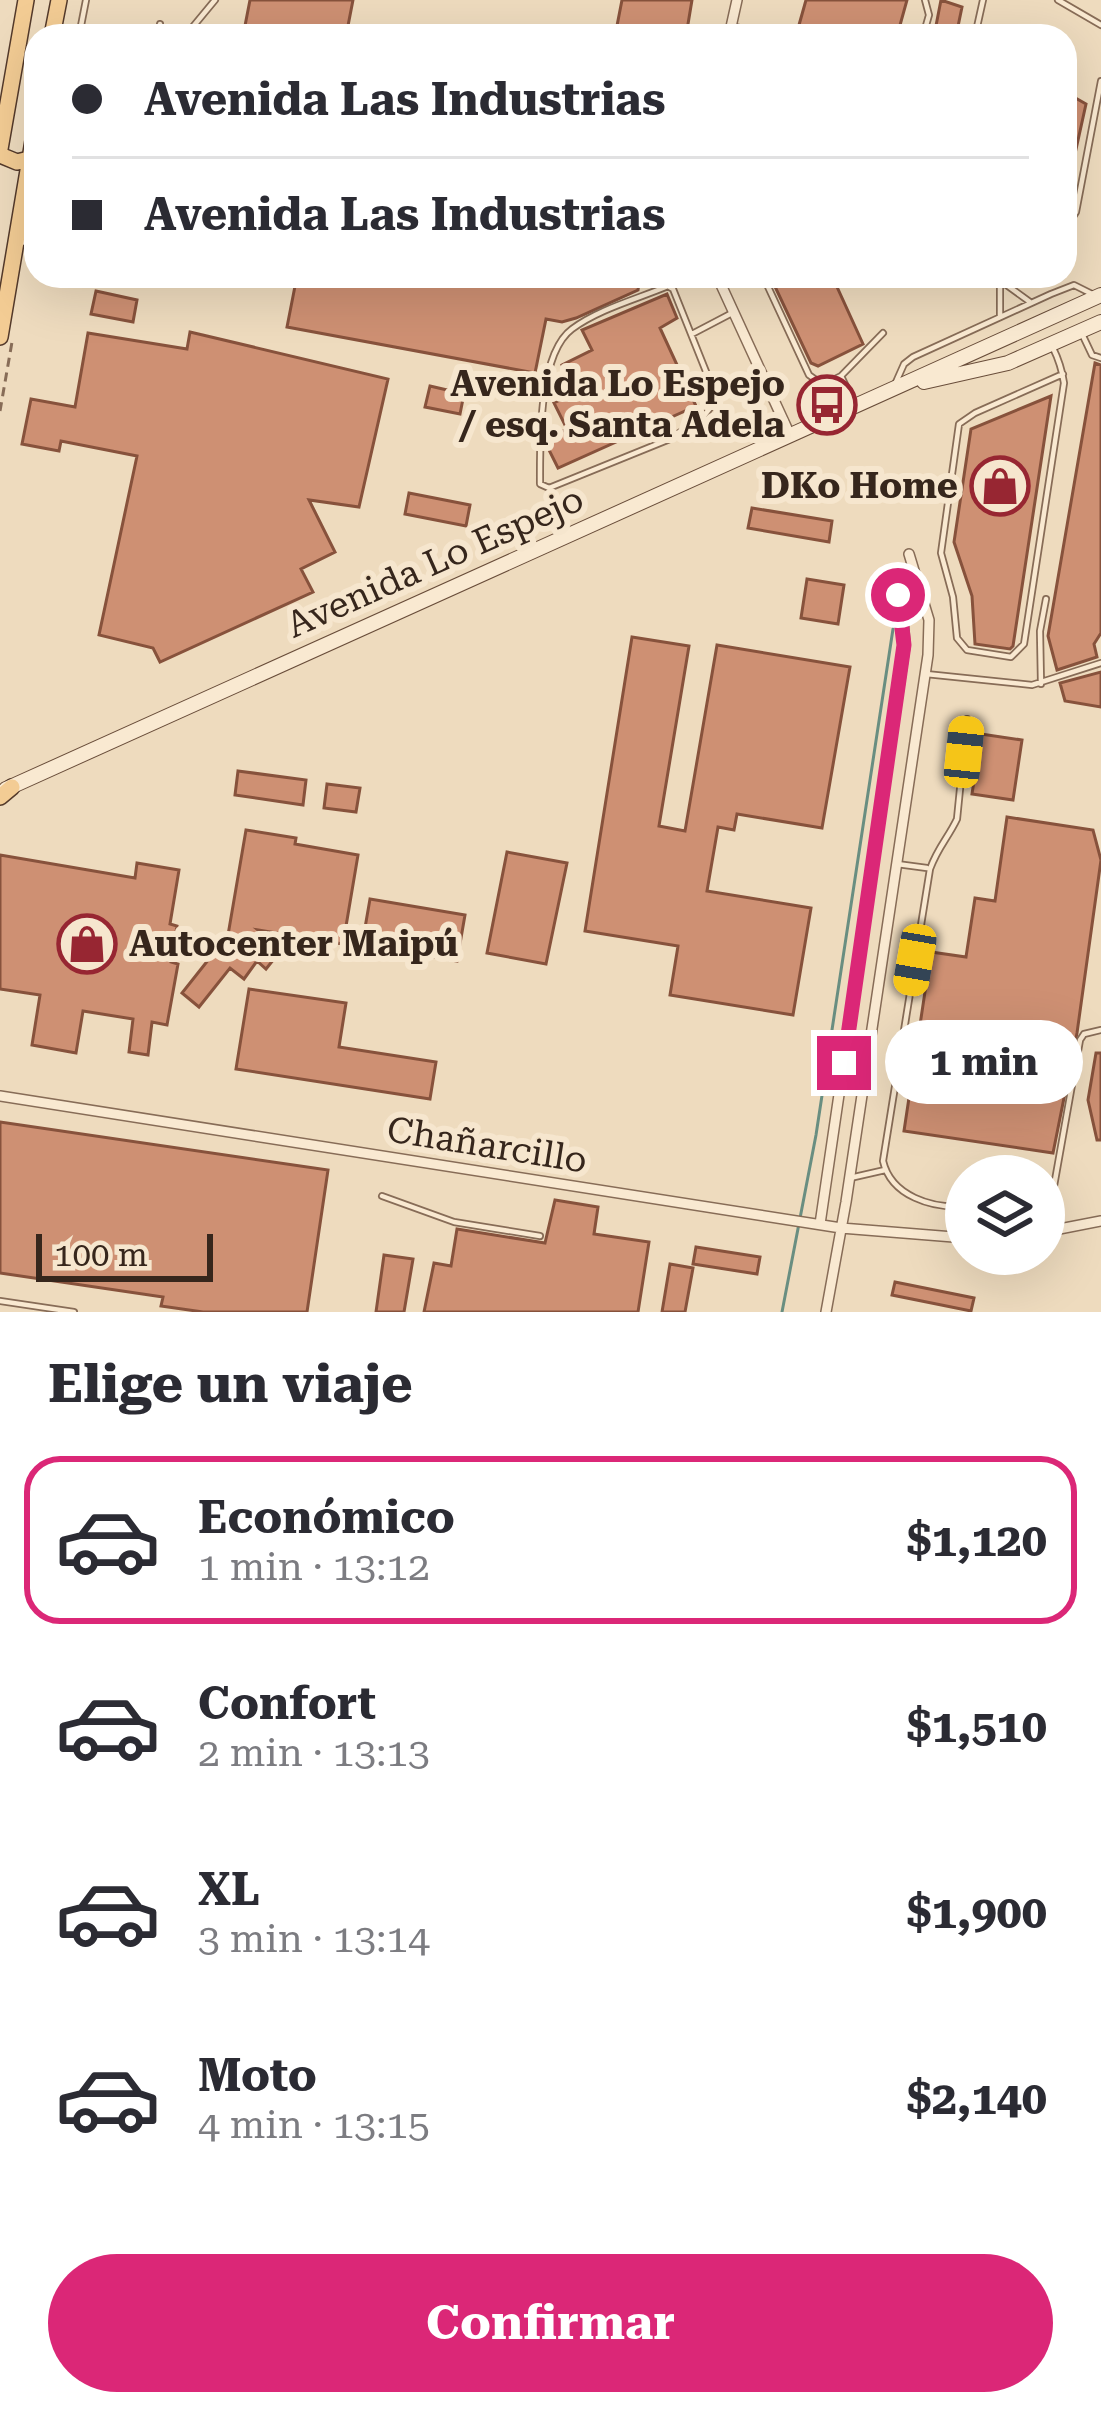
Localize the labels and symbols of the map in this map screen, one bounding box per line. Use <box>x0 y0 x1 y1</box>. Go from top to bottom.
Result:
place label: Avenida Lo Espejo / esq. Santa Adela <box>450 363 785 446</box>
bus stop icon: Avenida Lo Espejo / esq. Santa Adela <box>796 374 858 436</box>
shop icon: DKo Home <box>969 455 1031 517</box>
place label: DKo Home <box>761 465 958 507</box>
street label: Avenida Lo Espejo <box>280 478 590 646</box>
route start <box>871 568 925 622</box>
car <box>942 714 986 790</box>
shop icon: Autocenter Maipú <box>56 913 118 975</box>
car <box>891 921 939 999</box>
place label: Autocenter Maipú <box>129 923 458 965</box>
callout: 1 min <box>886 1021 1084 1105</box>
route end <box>817 1036 871 1090</box>
street label: Chañarcillo <box>384 1108 590 1182</box>
scale bar <box>36 1228 213 1281</box>

